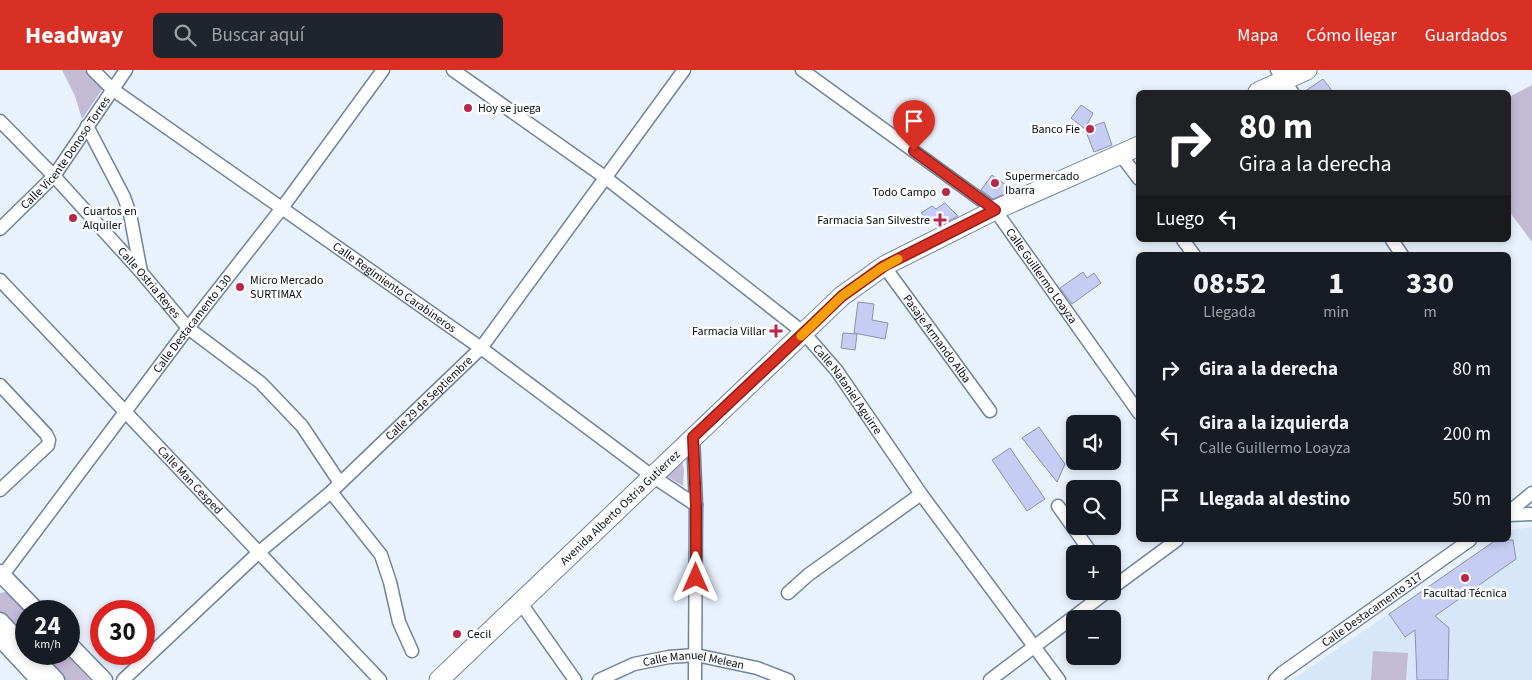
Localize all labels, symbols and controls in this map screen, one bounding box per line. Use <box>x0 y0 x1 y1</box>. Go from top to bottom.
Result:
search box <box>153 13 503 58</box>
text: Headway <box>25 18 123 53</box>
icon: search <box>171 21 199 49</box>
text: Buscar aquí <box>211 22 304 49</box>
text: Mapa <box>1237 23 1278 48</box>
text: Cómo llegar <box>1306 23 1397 48</box>
text: Guardados <box>1425 23 1507 48</box>
street label: Calle Vicente Donoso Torres <box>17 93 114 213</box>
place label: Hoy se juega <box>478 100 541 117</box>
pin <box>893 100 935 151</box>
marker: Hoy se juega <box>462 102 474 114</box>
text: 80 m <box>1239 102 1313 152</box>
icon: arrive <box>900 107 928 135</box>
icon: right <box>1156 110 1221 175</box>
place label: Banco Fie <box>1031 121 1080 138</box>
marker: Banco Fie <box>1084 123 1096 135</box>
text: Gira a la derecha <box>1239 148 1392 180</box>
place label: Supermercado Ibarra <box>1005 168 1079 199</box>
marker: Supermercado Ibarra <box>989 177 1001 189</box>
place label: Todo Campo <box>872 184 936 201</box>
marker: Todo Campo <box>940 186 952 198</box>
place label: Cuartos en Alquiler <box>83 203 137 234</box>
icon: left <box>1214 205 1242 233</box>
text: Luego <box>1156 206 1204 233</box>
marker: Cuartos en Alquiler <box>67 212 79 224</box>
place label: Farmacia San Silvestre <box>817 212 930 229</box>
marker: Farmacia San Silvestre <box>934 214 946 226</box>
street label: Calle Guillermo Loayza <box>1002 224 1081 327</box>
street label: Calle Regimiento Carabineros <box>329 238 460 337</box>
street label: Calle Ostria Reyes <box>114 243 185 322</box>
text: 08:52 <box>1193 262 1266 305</box>
text: 1 <box>1328 262 1344 305</box>
text: 330 <box>1406 262 1454 305</box>
street label: Calle Destacamento 130 <box>149 271 235 376</box>
place label: Micro Mercado SURTIMAX <box>250 272 323 303</box>
marker: Micro Mercado SURTIMAX <box>234 281 246 293</box>
street label: Pasaje Armando Alba <box>899 291 975 386</box>
text: Llegada <box>1203 301 1256 323</box>
text: min <box>1323 301 1349 323</box>
text: m <box>1423 301 1437 323</box>
place label: Farmacia Villar <box>692 323 767 340</box>
marker: Farmacia Villar <box>770 325 782 337</box>
street label: Calle Nataniel Aguirre <box>809 340 886 438</box>
street label: Calle 29 de Septiembre <box>381 352 476 444</box>
icon: right <box>1156 356 1184 384</box>
text: Gira a la derecha <box>1199 356 1338 383</box>
text: 80 m <box>1453 356 1491 383</box>
text: Gira a la izquierda <box>1199 410 1349 437</box>
map controls <box>1066 415 1121 665</box>
button: sound <box>1066 415 1121 470</box>
icon: left <box>1156 421 1184 449</box>
text: 200 m <box>1443 421 1491 448</box>
text: Calle Guillermo Loayza <box>1199 437 1351 459</box>
street label: Calle Man Cesped <box>154 442 227 518</box>
street label: Avenida Alberto Ostria Gutierrez <box>556 446 684 569</box>
button: search <box>1066 480 1121 535</box>
icon: arrive <box>1156 486 1184 514</box>
text: Llegada al destino <box>1199 486 1350 513</box>
text: 50 m <box>1453 486 1491 513</box>
button: + <box>1066 545 1121 600</box>
position arrow <box>669 551 721 603</box>
street label: Calle Destacamento 317 <box>1318 568 1426 651</box>
marker: Facultad Técnica <box>1459 572 1471 584</box>
place label: Facultad Técnica <box>1423 585 1507 602</box>
speed limit sign: 30 <box>90 600 155 665</box>
text: 24 <box>34 608 61 644</box>
button: − <box>1066 610 1121 665</box>
place label: Cecil <box>467 626 491 643</box>
marker: Cecil <box>451 628 463 640</box>
text: km/h <box>34 636 61 653</box>
street label: Calle Manuel Melean <box>641 646 746 674</box>

